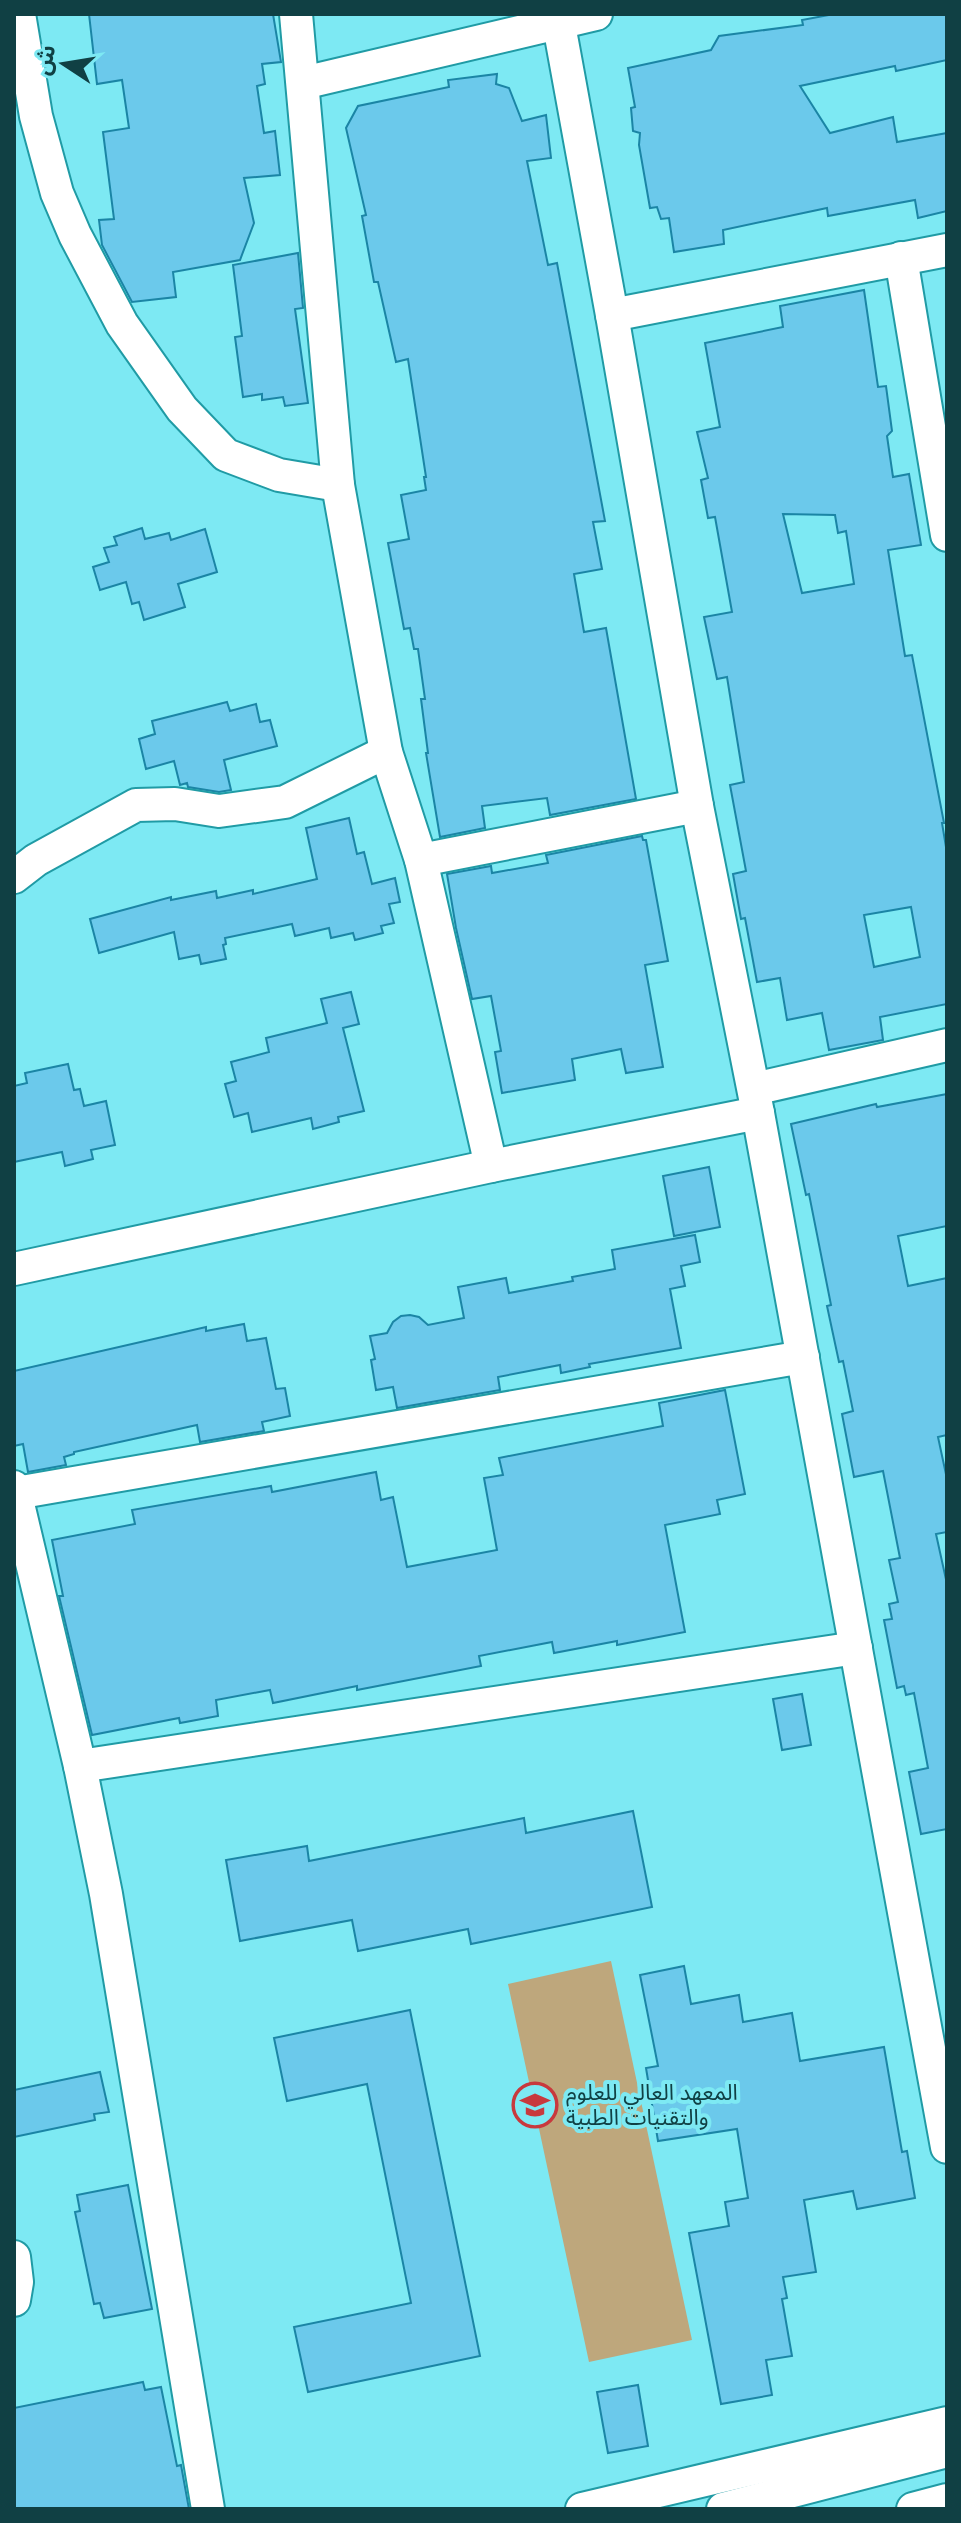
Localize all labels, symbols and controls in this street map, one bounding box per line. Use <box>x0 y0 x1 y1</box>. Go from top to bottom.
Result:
north arrow <box>24 24 104 104</box>
text: ش <box>28 42 61 77</box>
place label: المعهد العالي للعلوم والتقنيات الطبية <box>566 2078 738 2131</box>
school or university icon: المعهد العالي للعلوم والتقنيات الطبية <box>511 2081 559 2129</box>

